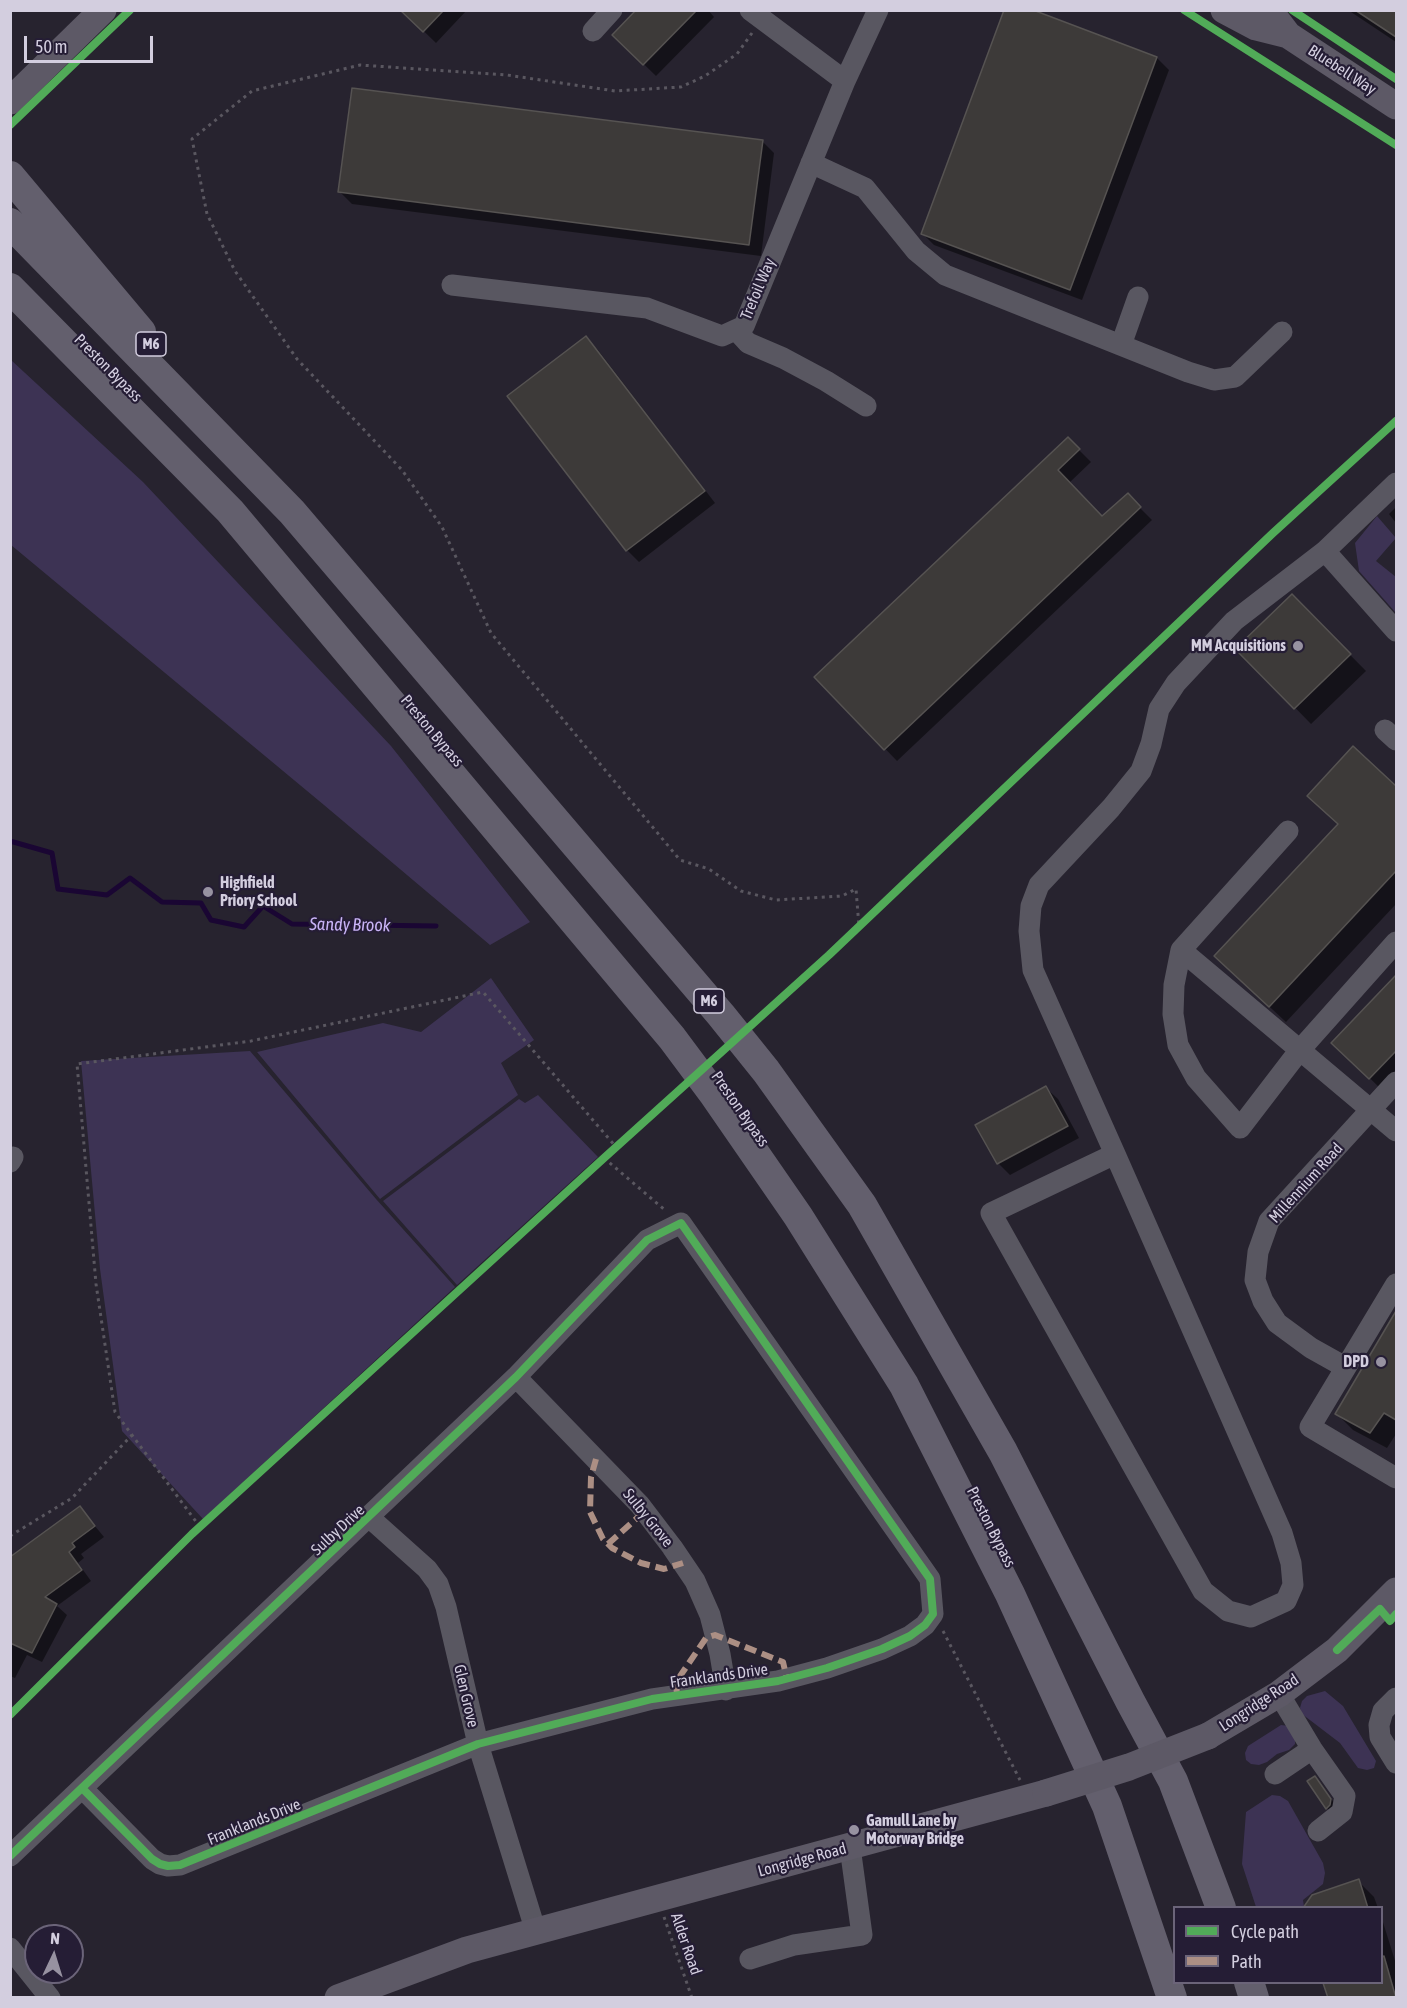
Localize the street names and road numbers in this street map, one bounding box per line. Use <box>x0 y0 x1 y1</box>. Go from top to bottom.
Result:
street label: Bluebell Way <box>1304 41 1380 99</box>
street label: Trefoil Way <box>736 255 780 323</box>
street label: Preston Bypass <box>70 330 146 406</box>
road number: M6 <box>136 332 166 356</box>
street label: Preston Bypass <box>396 691 468 771</box>
road number: M6 <box>694 989 724 1013</box>
street label: Preston Bypass <box>707 1067 773 1151</box>
street label: Millennium Road <box>1265 1139 1347 1227</box>
street label: Preston Bypass <box>962 1483 1020 1571</box>
street label: Sulby Grove <box>619 1485 677 1551</box>
street label: Sulby Drive <box>307 1500 369 1560</box>
street label: Franklands Drive <box>669 1660 769 1692</box>
street label: Glen Grove <box>449 1663 483 1729</box>
street label: Longridge Road <box>1216 1670 1302 1736</box>
street label: Franklands Drive <box>205 1795 303 1849</box>
street label: Longridge Road <box>756 1839 848 1881</box>
street label: Alder Road <box>666 1911 706 1977</box>

